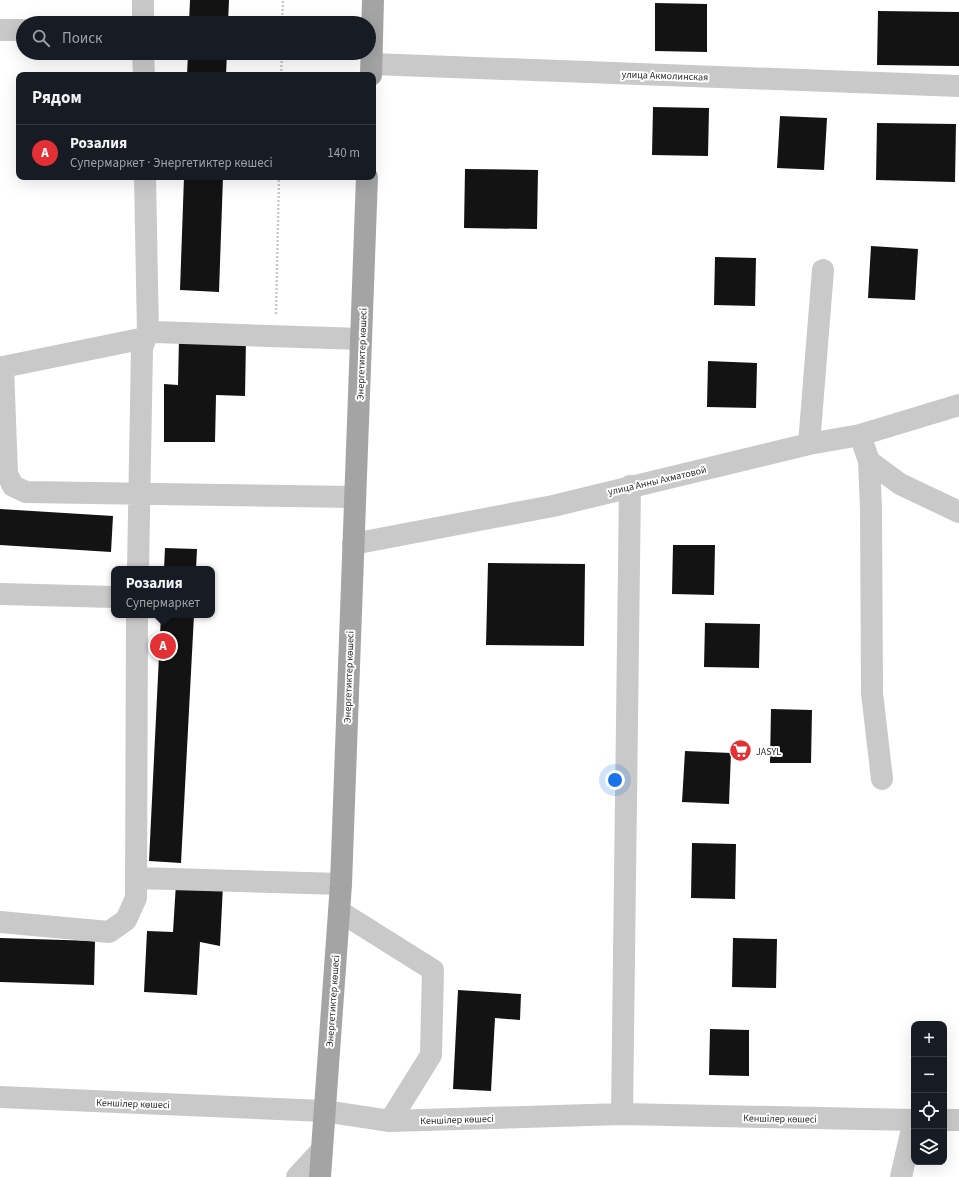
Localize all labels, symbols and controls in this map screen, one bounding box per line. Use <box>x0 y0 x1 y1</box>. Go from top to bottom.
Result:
search box <box>16 16 376 60</box>
icon: search <box>30 27 52 49</box>
text: Поиск <box>62 28 103 49</box>
street label: улица Акмолинская <box>621 67 708 85</box>
text: Рядом <box>32 86 82 110</box>
text: Розалия <box>70 133 127 154</box>
text: A <box>41 144 49 162</box>
text: 140 m <box>327 144 360 162</box>
text: Супермаркет · Энергетиктер көшесі <box>70 154 273 172</box>
street label: Энергетиктер көшесі <box>353 308 371 400</box>
street label: улица Анны Ахматовой <box>607 463 708 499</box>
popup <box>111 566 215 618</box>
text: Розалия <box>126 573 183 594</box>
text: Супермаркет <box>126 594 200 612</box>
pin: A <box>150 631 176 661</box>
street label: Энергетиктер көшесі <box>340 631 358 723</box>
supermarket icon: JASYL <box>727 738 753 764</box>
place label: JASYL <box>756 745 781 759</box>
your location <box>605 770 625 790</box>
street label: Энергетиктер көшесі <box>323 955 343 1047</box>
map controls <box>911 1021 947 1165</box>
button: + <box>911 1021 947 1057</box>
button: − <box>911 1057 947 1093</box>
button: locate <box>911 1093 947 1129</box>
street label: Кеншілер көшесі <box>96 1096 170 1112</box>
street label: Кеншілер көшесі <box>743 1111 817 1127</box>
street label: Кеншілер көшесі <box>420 1112 494 1128</box>
button: layers <box>911 1129 947 1165</box>

